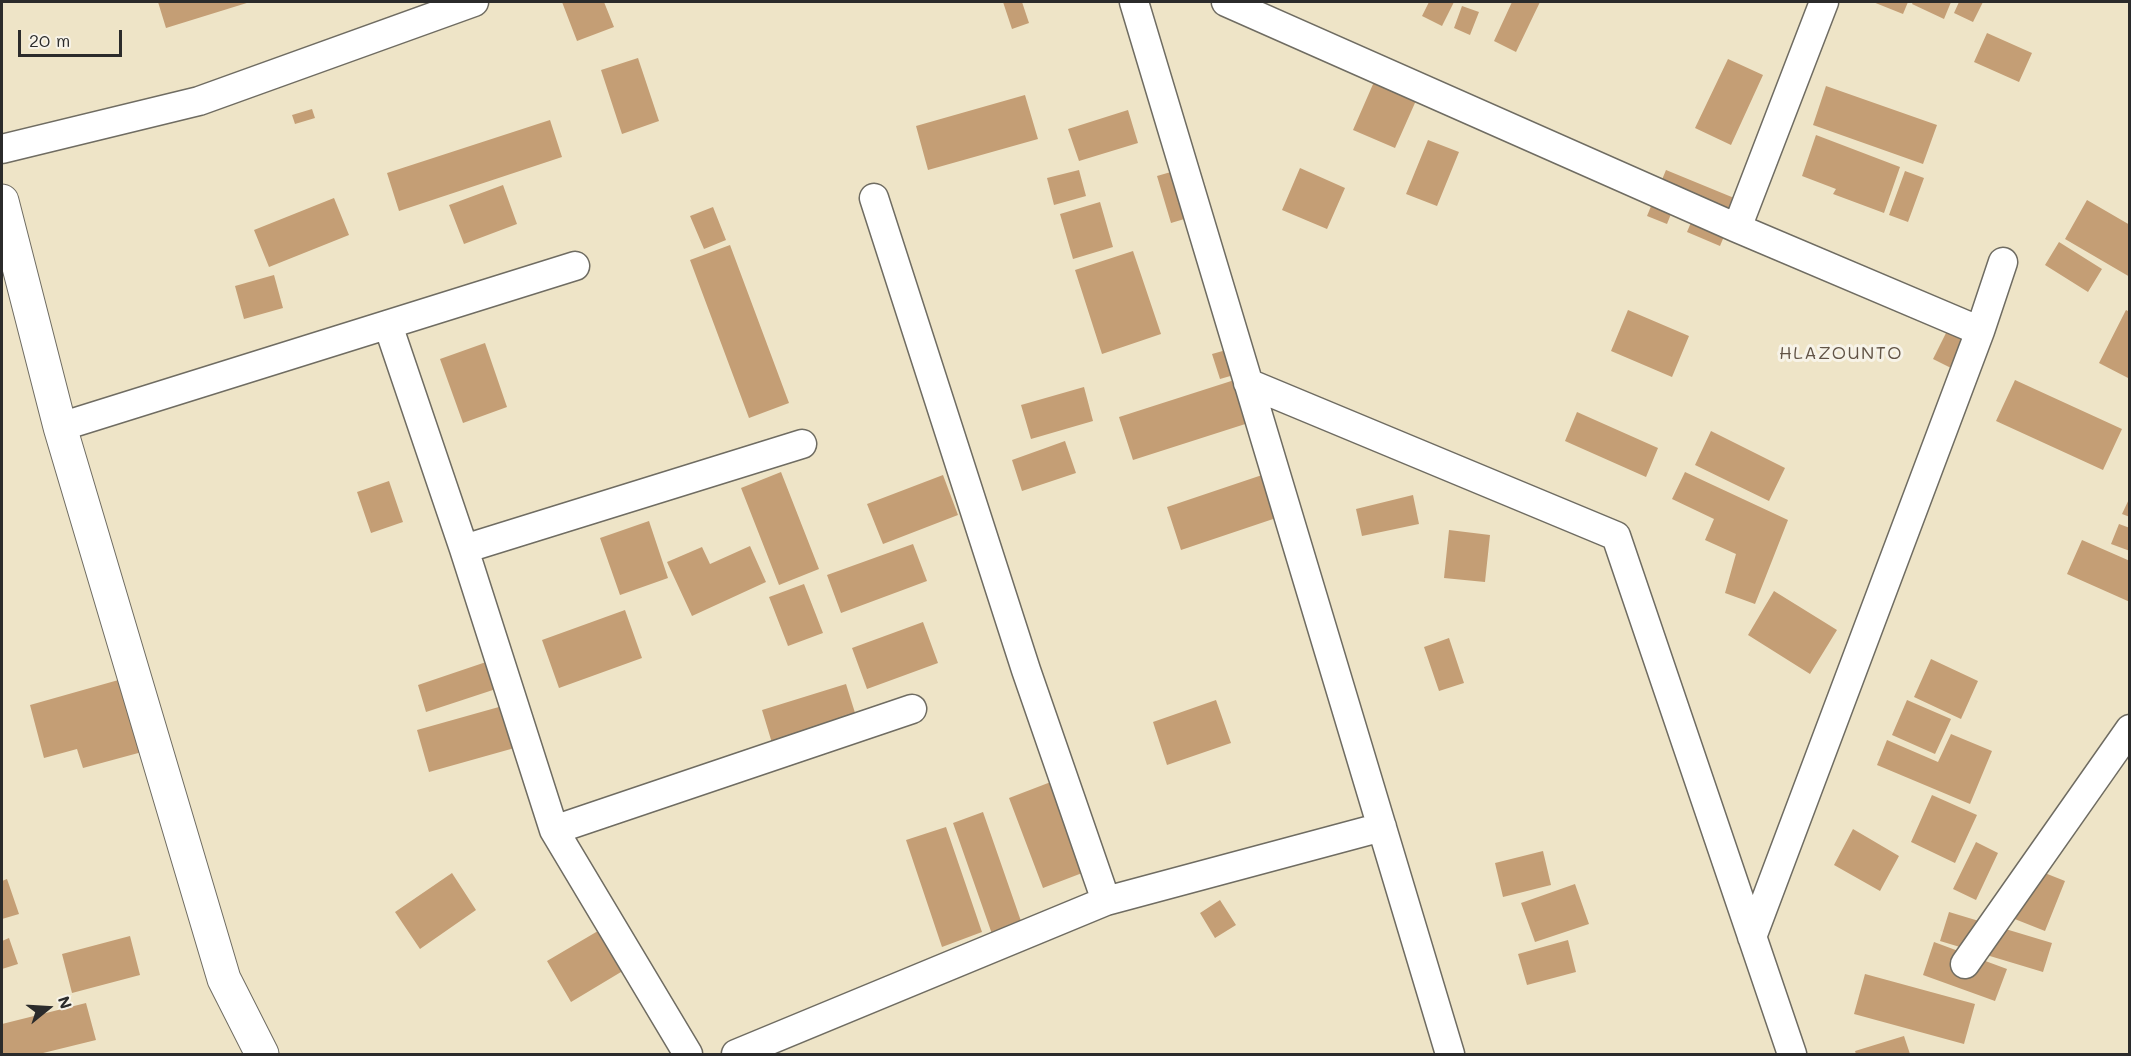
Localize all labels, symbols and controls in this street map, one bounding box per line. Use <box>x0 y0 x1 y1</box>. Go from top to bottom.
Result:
scale bar <box>21 18 124 56</box>
text: 20 m <box>29 28 70 52</box>
district label: HLAZOUNTO <box>1779 342 1903 364</box>
north arrow <box>18 978 78 1038</box>
text: N <box>54 993 77 1011</box>

